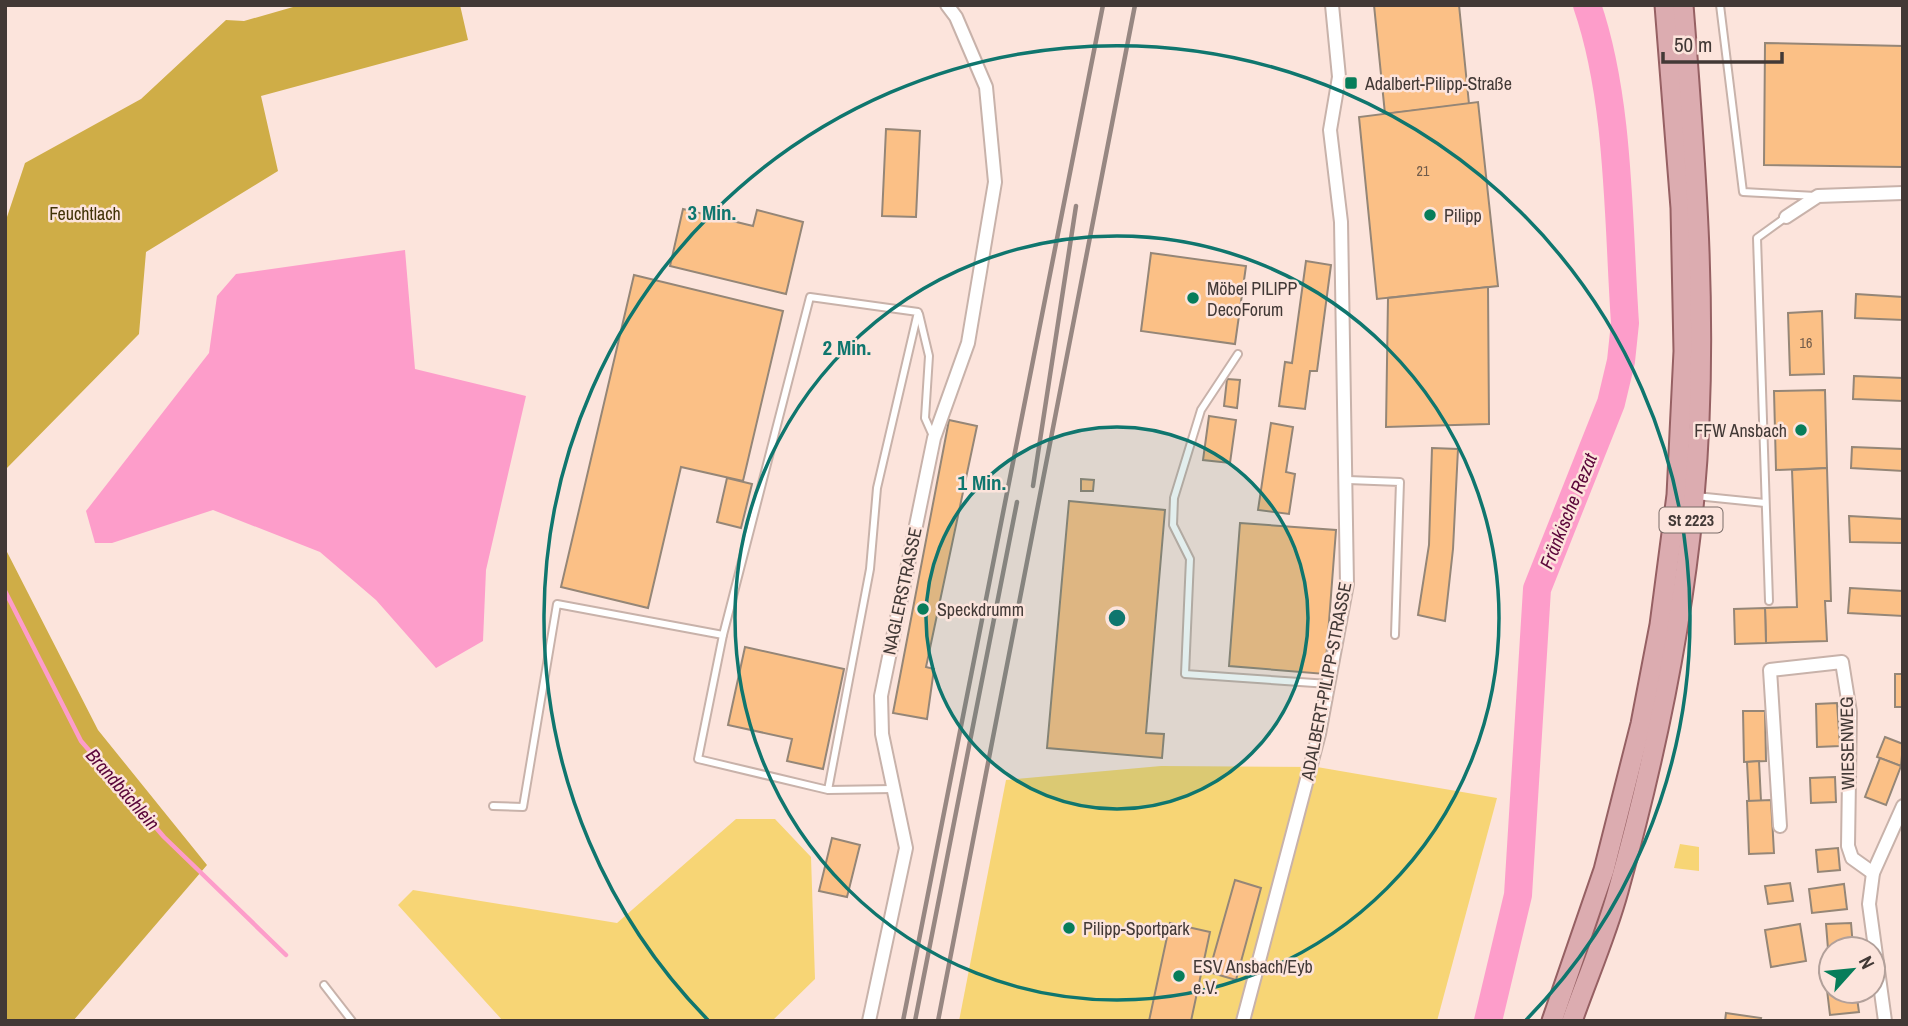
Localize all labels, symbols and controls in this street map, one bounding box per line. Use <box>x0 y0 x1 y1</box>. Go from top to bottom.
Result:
scale bar <box>1663 21 1782 65</box>
text: 50 m <box>1674 30 1712 59</box>
place label: Adalbert-Pilipp-Straße <box>1364 71 1512 96</box>
marker: Adalbert-Pilipp-Straße <box>1343 75 1359 91</box>
house number: 21 <box>1417 162 1430 180</box>
text: 3 Min. <box>688 198 736 227</box>
park label: Feuchtlach <box>49 201 121 226</box>
place label: Pilipp <box>1444 203 1482 228</box>
marker: Pilipp <box>1422 207 1438 223</box>
place label: Möbel PILIPP DecoForum <box>1207 276 1297 322</box>
marker: Möbel PILIPP DecoForum <box>1185 290 1201 306</box>
text: 2 Min. <box>823 333 871 362</box>
house number: 16 <box>1800 334 1812 352</box>
place label: FFW Ansbach <box>1694 418 1787 443</box>
marker: FFW Ansbach <box>1793 422 1809 438</box>
water label: Fränkische Rezat <box>1533 449 1603 572</box>
text: 1 Min. <box>958 468 1006 497</box>
road number: St 2223 <box>1660 508 1722 533</box>
street label: NAGLERSTRASSE <box>876 525 928 657</box>
street label: ADALBERT-PILIPP-STRASSE <box>1294 580 1357 783</box>
place label: Speckdrumm <box>937 597 1024 622</box>
marker: Speckdrumm <box>915 601 931 617</box>
centre of rings <box>1105 606 1129 630</box>
street label: WIESENWEG <box>1834 696 1860 790</box>
water label: Brandbächlein <box>80 743 166 835</box>
place label: Pilipp-Sportpark <box>1083 916 1190 941</box>
marker: Pilipp-Sportpark <box>1061 920 1077 936</box>
north arrow <box>1817 935 1887 1005</box>
text: N <box>1853 951 1881 973</box>
place label: ESV Ansbach/Eyb e.V. <box>1193 954 1313 1000</box>
marker: ESV Ansbach/Eyb e.V. <box>1171 968 1187 984</box>

